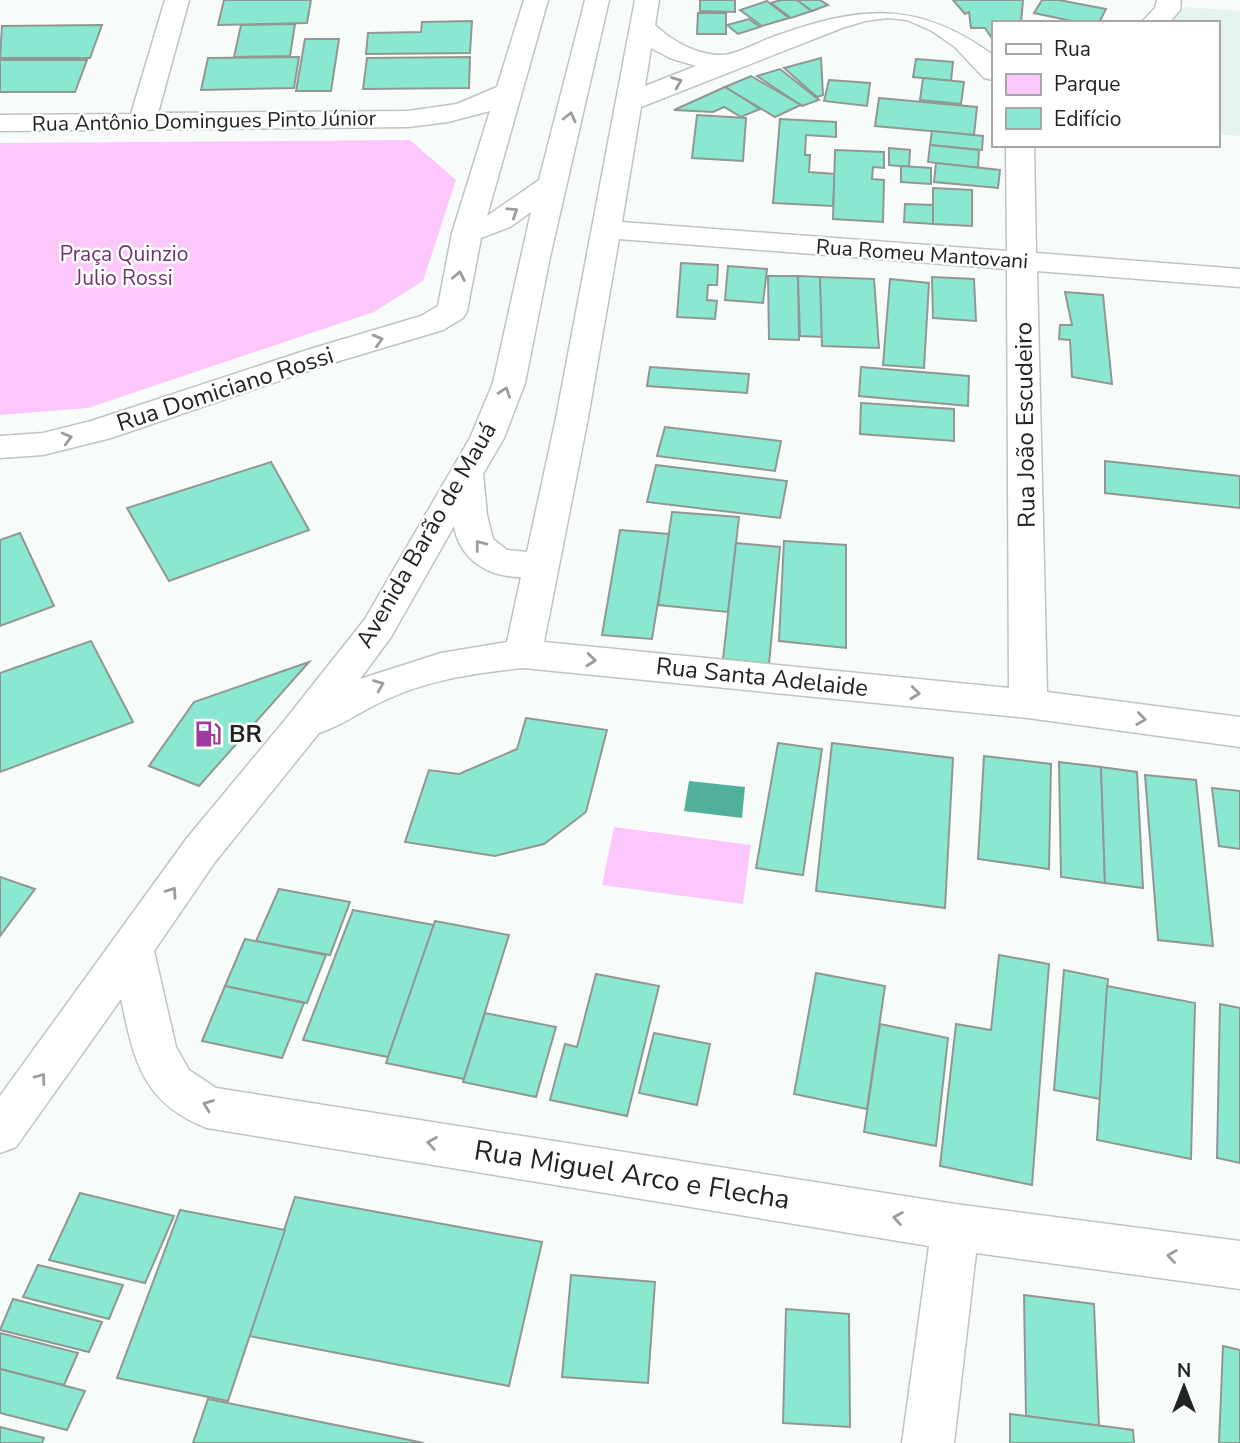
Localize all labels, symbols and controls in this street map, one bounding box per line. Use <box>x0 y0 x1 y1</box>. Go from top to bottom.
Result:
legend <box>992 21 1219 147</box>
text: Rua <box>1054 35 1091 63</box>
text: Parque <box>1054 70 1121 98</box>
one-way arrow <box>670 77 682 91</box>
street label: Rua Antônio Domingues Pinto Júnior <box>32 104 377 138</box>
text: Edifício <box>1054 105 1121 133</box>
one-way arrow <box>561 111 576 123</box>
one-way arrow <box>505 208 518 221</box>
street label: Rua Romeu Mantovani <box>815 233 1029 275</box>
park label: Praça Quinzio Julio Rossi <box>60 240 188 292</box>
one-way arrow <box>450 270 465 282</box>
street label: Rua João Escudeiro <box>1007 322 1043 528</box>
one-way arrow <box>371 333 383 348</box>
street label: Rua Domiciano Rossi <box>113 339 337 439</box>
one-way arrow <box>497 386 511 398</box>
street label: Avenida Barão de Mauá <box>348 416 504 654</box>
one-way arrow <box>61 432 73 446</box>
one-way arrow <box>475 541 488 553</box>
street label: Rua Santa Adelaide <box>654 650 870 704</box>
one-way arrow <box>586 653 597 668</box>
one-way arrow <box>372 680 384 694</box>
one-way arrow <box>910 685 921 700</box>
one-way arrow <box>1135 712 1147 727</box>
place label: BR <box>229 718 263 750</box>
fuel station icon: BR <box>193 719 223 749</box>
one-way arrow <box>164 887 176 900</box>
one-way arrow <box>33 1073 45 1086</box>
one-way arrow <box>203 1099 215 1113</box>
street label: Rua Miguel Arco e Flecha <box>471 1131 793 1219</box>
one-way arrow <box>426 1136 438 1151</box>
one-way arrow <box>893 1211 904 1226</box>
one-way arrow <box>1166 1248 1178 1263</box>
north arrow <box>1149 1352 1219 1422</box>
text: N <box>1177 1358 1191 1384</box>

